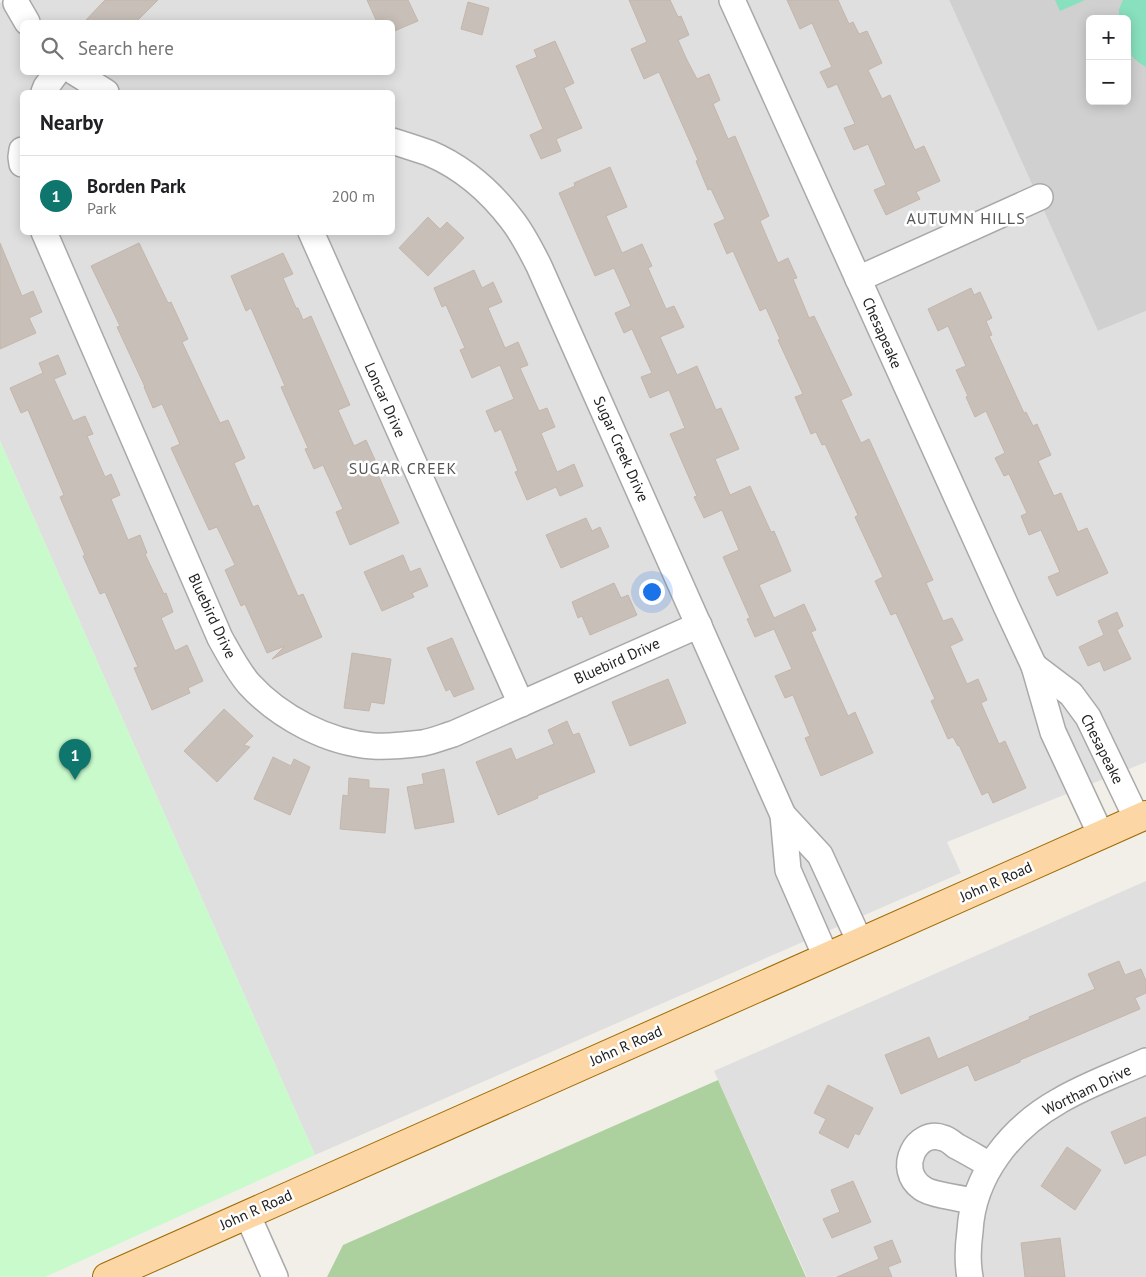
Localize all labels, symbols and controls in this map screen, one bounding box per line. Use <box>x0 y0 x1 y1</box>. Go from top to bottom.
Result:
map controls <box>1086 15 1131 105</box>
button: + <box>1086 15 1131 60</box>
search box <box>20 20 395 75</box>
icon: search <box>38 34 66 62</box>
text: Search here <box>78 36 174 60</box>
button: − <box>1086 60 1131 105</box>
text: Nearby <box>40 109 103 136</box>
text: Borden Park <box>87 174 186 198</box>
text: 1 <box>51 186 61 206</box>
text: 200 m <box>332 186 375 206</box>
text: Park <box>87 198 116 218</box>
district label: AUTUMN HILLS <box>906 208 1026 228</box>
street label: Chesapeake <box>858 294 907 371</box>
street label: Loncar Drive <box>360 359 410 440</box>
street label: Sugar Creek Drive <box>590 393 653 505</box>
district label: SUGAR CREEK <box>349 458 457 478</box>
street label: Bluebird Drive <box>184 570 240 661</box>
your location <box>639 579 665 605</box>
street label: Bluebird Drive <box>571 633 663 688</box>
street label: Chesapeake <box>1077 711 1128 787</box>
pin: 1 <box>59 739 91 780</box>
street label: John R Road <box>956 857 1035 906</box>
street label: John R Road <box>586 1021 665 1070</box>
street label: Wortham Drive <box>1040 1060 1134 1119</box>
street label: John R Road <box>216 1185 295 1234</box>

